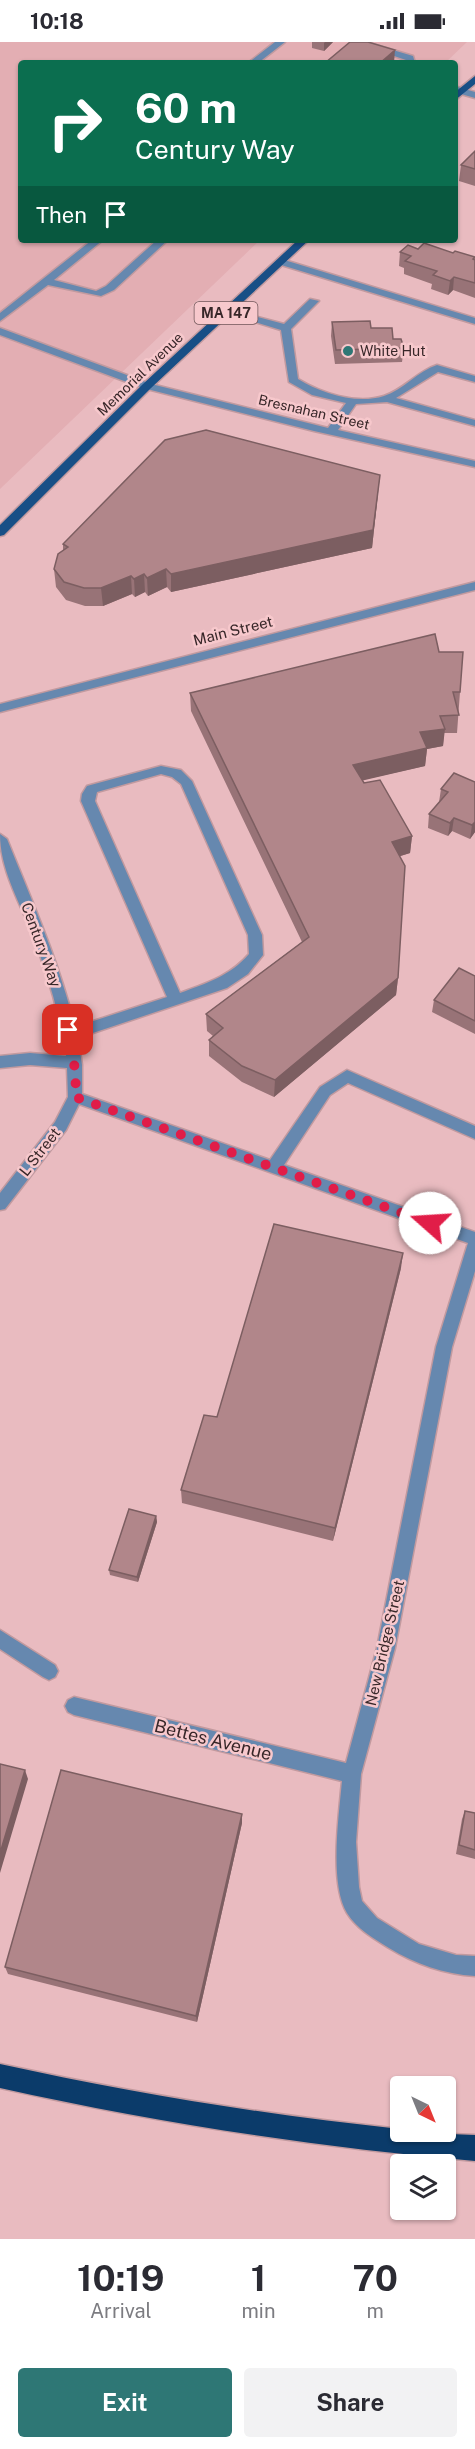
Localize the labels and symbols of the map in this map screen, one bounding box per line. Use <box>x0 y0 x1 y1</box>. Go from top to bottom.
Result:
road number: MA 147 <box>194 302 258 324</box>
street label: Memorial Avenue <box>94 329 186 419</box>
place label: White Hut <box>360 343 426 359</box>
marker: White Hut <box>341 344 355 358</box>
street label: Bresnahan Street <box>257 391 371 433</box>
street label: Main Street <box>191 612 275 649</box>
street label: Century Way <box>18 900 65 989</box>
pin <box>42 1004 93 1055</box>
street label: L Street <box>16 1124 64 1179</box>
position arrow <box>398 1191 462 1255</box>
street label: New Bridge Street <box>362 1578 407 1707</box>
street label: Bettes Avenue <box>152 1715 274 1764</box>
north arrow <box>390 2076 456 2142</box>

